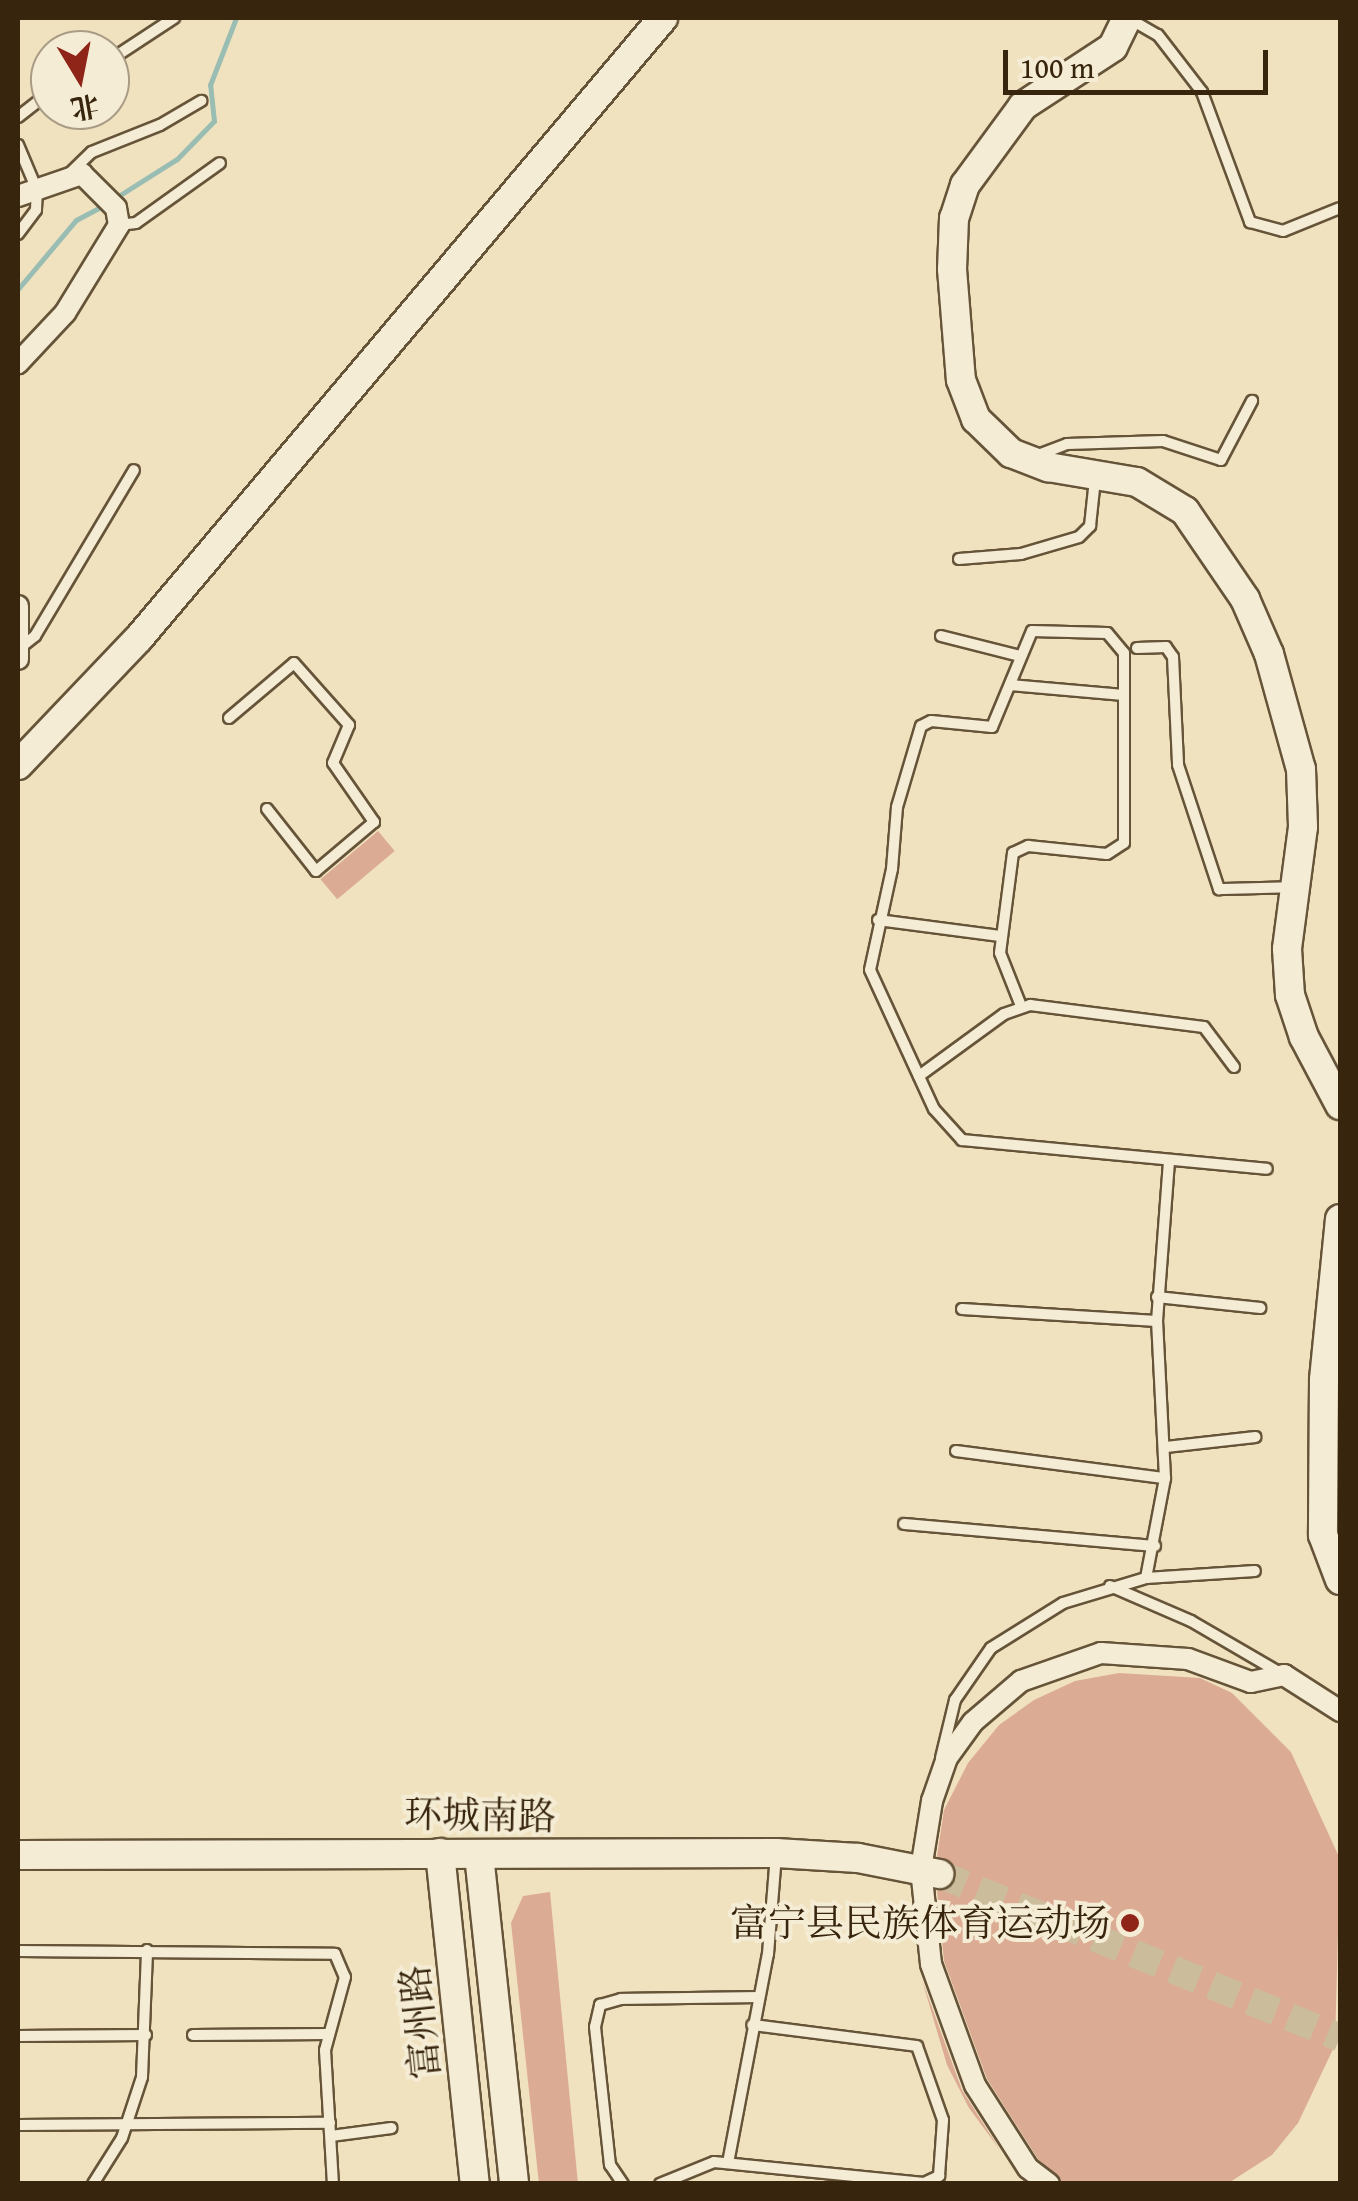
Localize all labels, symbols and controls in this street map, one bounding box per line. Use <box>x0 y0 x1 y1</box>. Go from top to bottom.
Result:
north arrow <box>30 30 130 130</box>
scale bar <box>1008 30 1273 92</box>
text: 100 m <box>1020 45 1094 89</box>
text: 北 <box>68 85 102 131</box>
street label: 环城南路 <box>404 1791 556 1839</box>
place label: 富宁县民族体育运动场 <box>730 1900 1110 1946</box>
marker: 富宁县民族体育运动场 <box>1119 1912 1141 1934</box>
street label: 富州路 <box>391 1963 449 2081</box>

